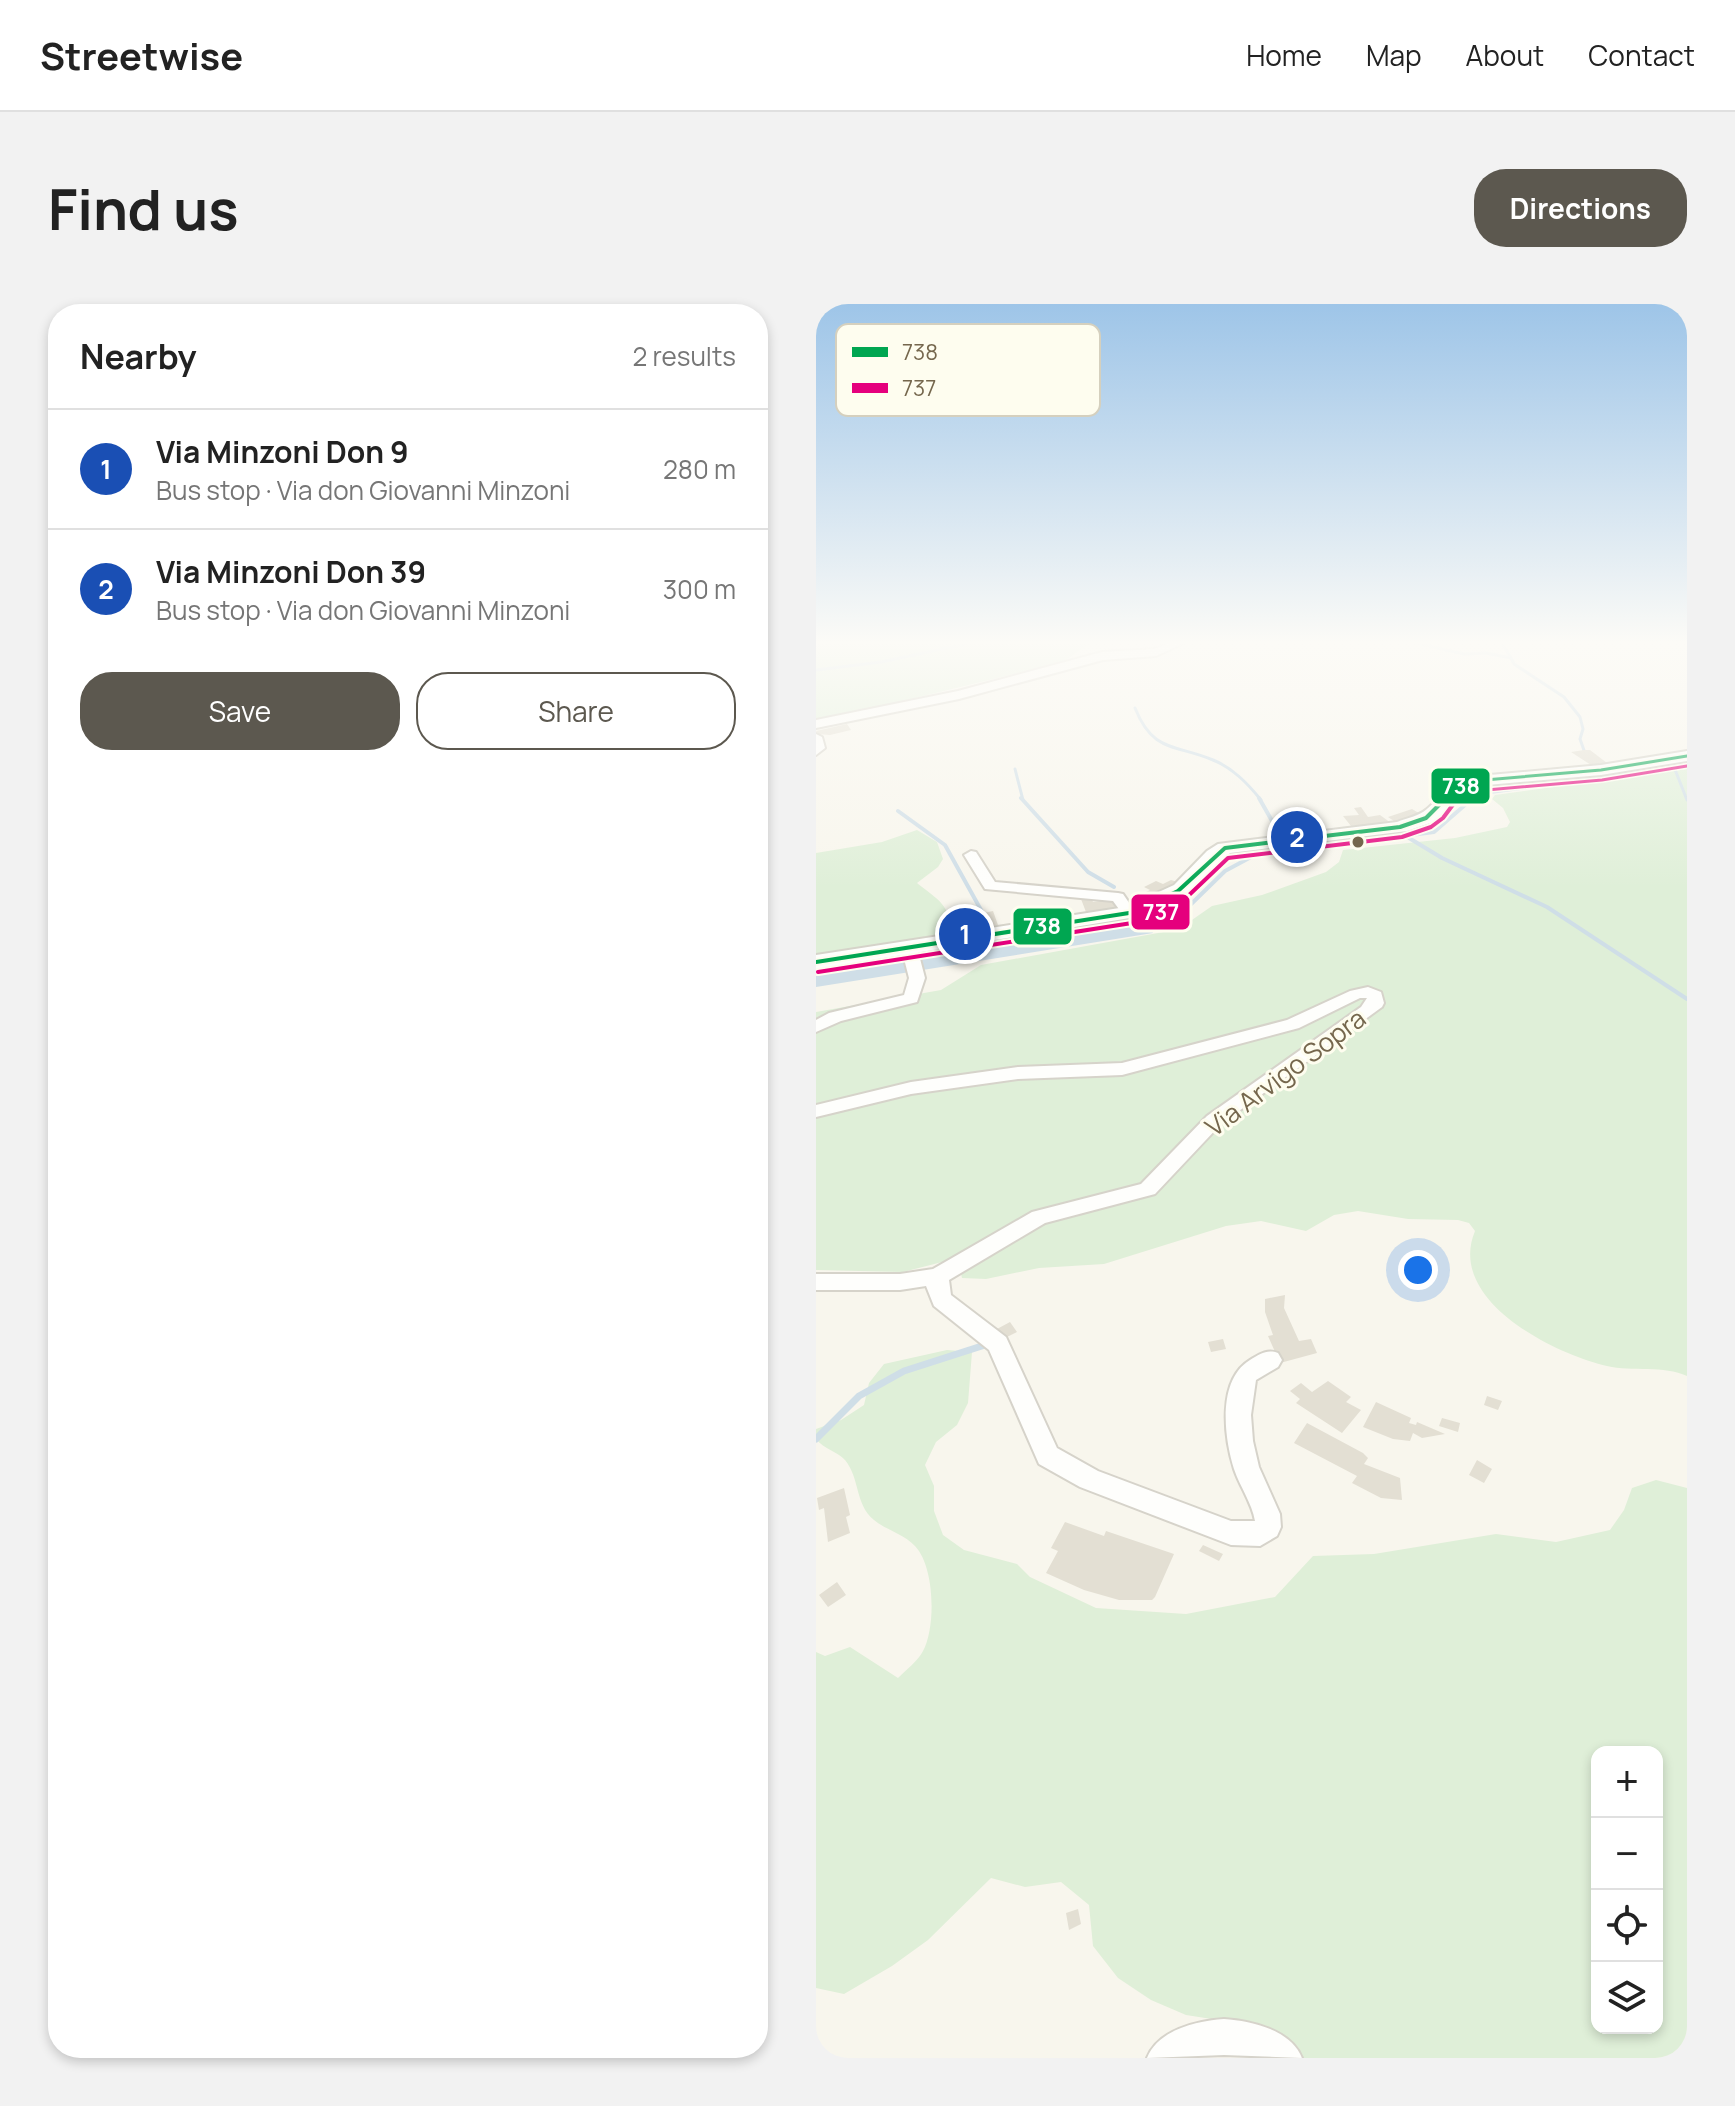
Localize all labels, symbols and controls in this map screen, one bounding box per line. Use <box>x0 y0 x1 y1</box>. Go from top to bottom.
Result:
text: Streetwise <box>40 29 243 81</box>
text: Home <box>1246 36 1322 74</box>
text: Map <box>1366 36 1422 74</box>
text: About <box>1466 36 1544 74</box>
text: Contact <box>1588 36 1695 74</box>
button: Directions <box>1474 169 1687 247</box>
text: Find us <box>48 170 239 247</box>
legend <box>836 324 1100 416</box>
text: Nearby <box>80 333 196 379</box>
text: 738 <box>902 337 938 367</box>
text: 2 results <box>632 338 736 374</box>
text: 737 <box>902 373 936 403</box>
text: Via Minzoni Don 9 <box>156 431 409 472</box>
text: 1 <box>100 451 112 487</box>
text: 280 m <box>663 451 736 487</box>
text: Bus stop · Via don Giovanni Minzoni <box>156 472 570 508</box>
text: Via Minzoni Don 39 <box>156 551 426 592</box>
text: 2 <box>98 571 114 607</box>
text: 300 m <box>663 571 736 607</box>
text: Bus stop · Via don Giovanni Minzoni <box>156 592 570 628</box>
button: Save <box>80 672 400 750</box>
button: Share <box>416 672 736 750</box>
line badge: 738 <box>1430 767 1491 805</box>
text: 738 <box>1442 771 1480 801</box>
pin: 2 <box>1271 807 1323 867</box>
unlabelled marker <box>1350 834 1366 850</box>
line badge: 737 <box>1130 893 1191 931</box>
text: 737 <box>1143 897 1179 927</box>
pin: 1 <box>939 904 991 964</box>
line badge: 738 <box>1012 907 1073 946</box>
text: 738 <box>1023 911 1061 941</box>
street label: Via Arvigo Sopra <box>1197 1000 1373 1144</box>
your location <box>1398 1250 1438 1290</box>
map controls <box>1591 1746 1663 2034</box>
button: + <box>1591 1746 1663 1818</box>
button: − <box>1591 1818 1663 1890</box>
button: locate <box>1591 1890 1663 1962</box>
button: layers <box>1591 1962 1663 2034</box>

